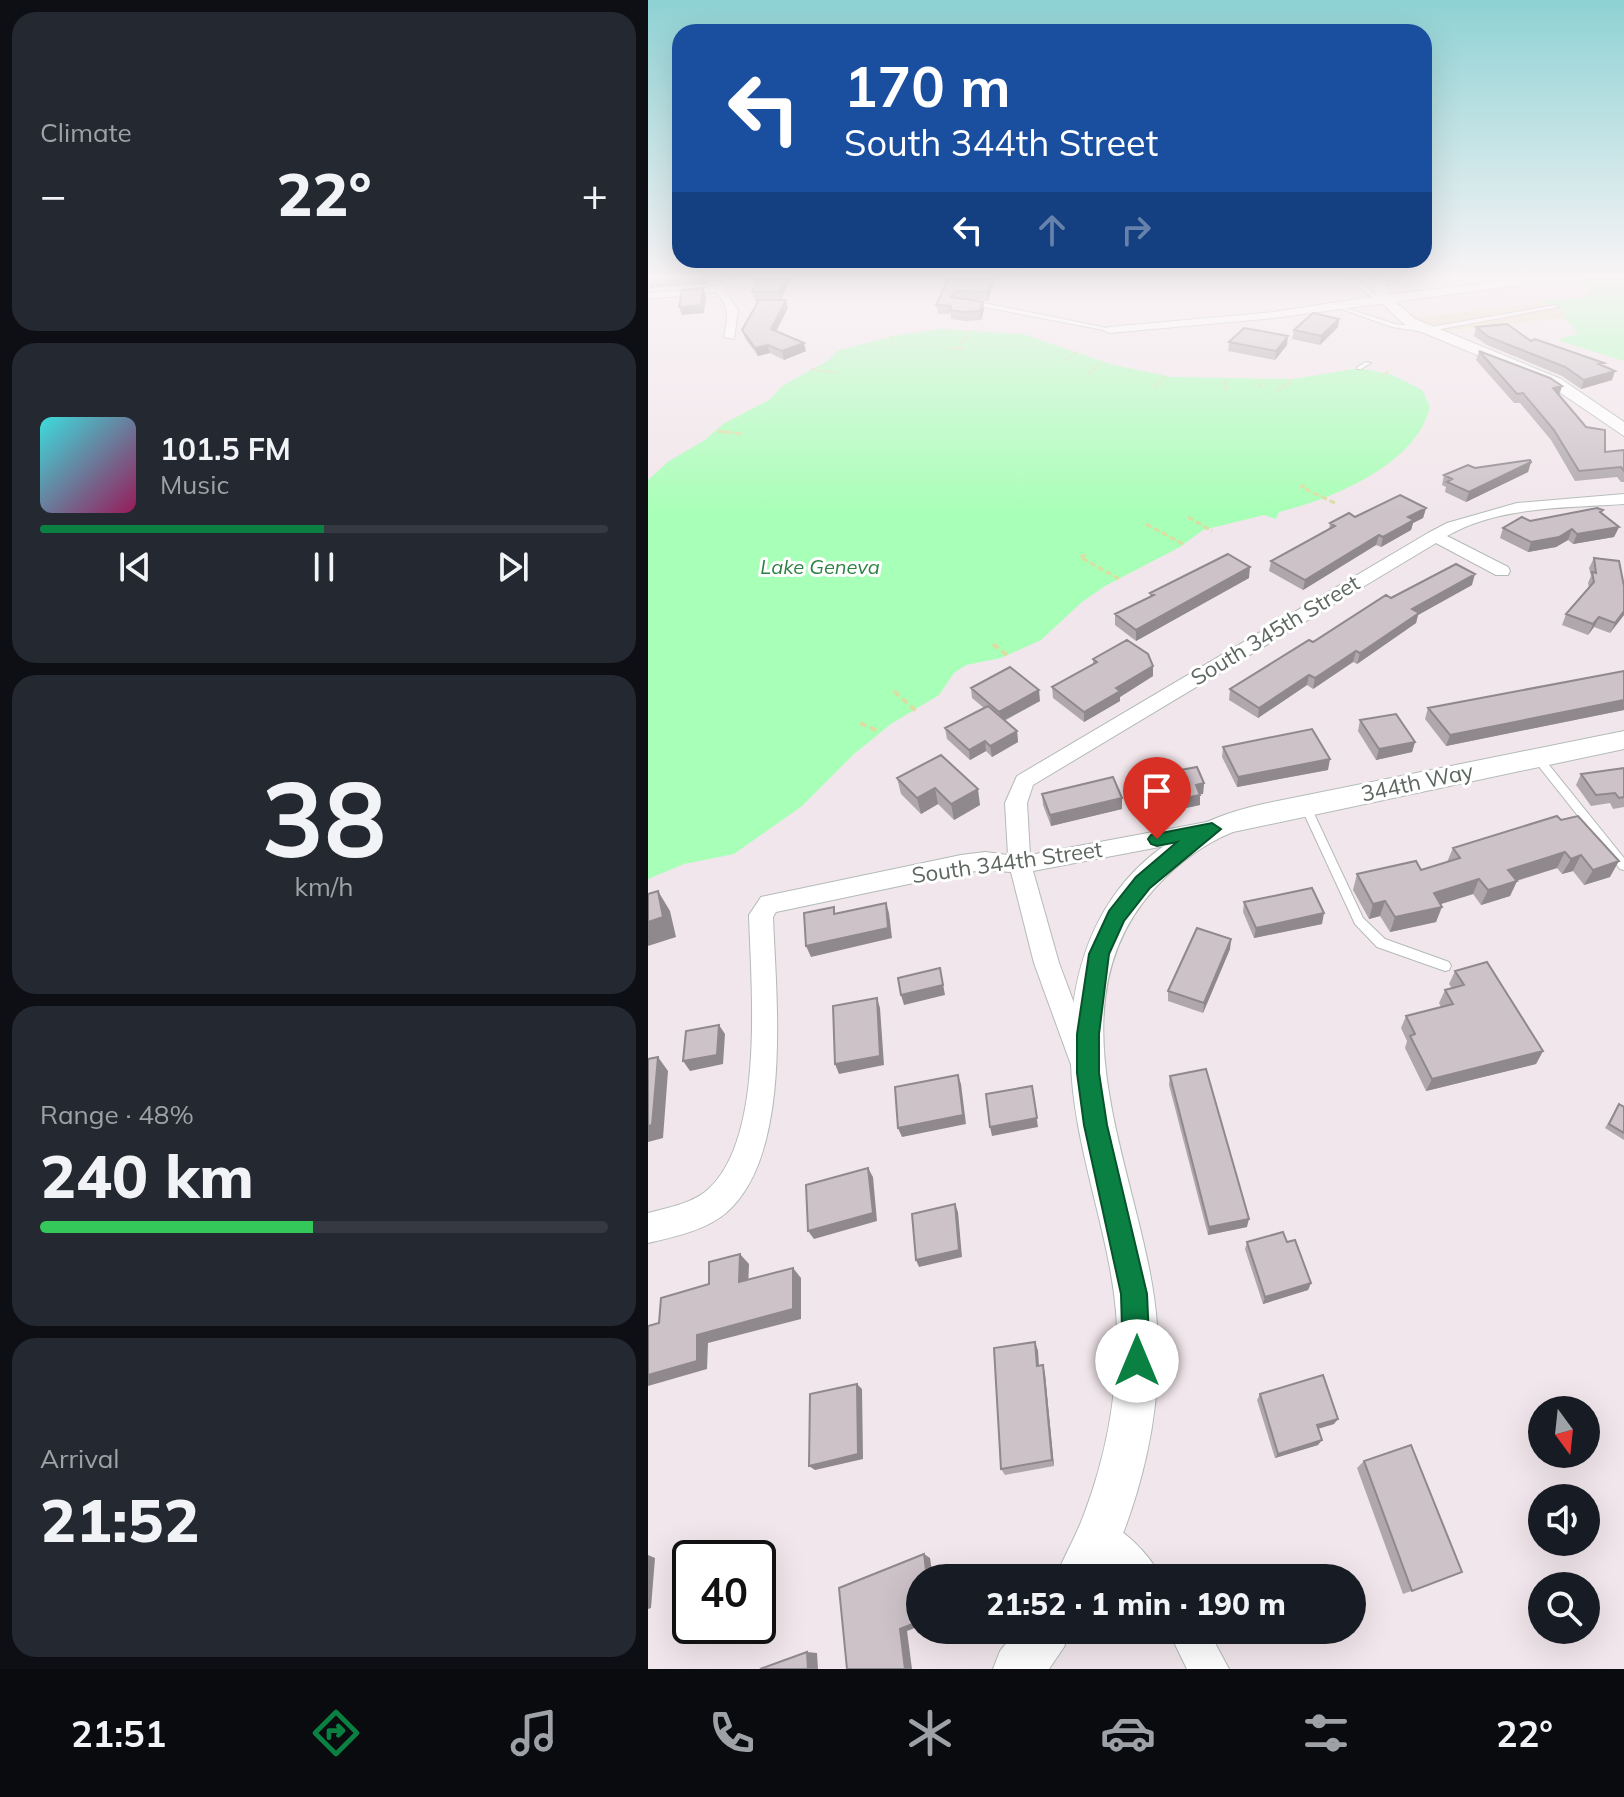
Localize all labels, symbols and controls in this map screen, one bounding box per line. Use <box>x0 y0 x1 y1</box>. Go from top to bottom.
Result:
text: 170 m <box>844 51 1011 121</box>
icon: left <box>712 56 816 160</box>
text: Climate <box>40 116 132 149</box>
text: South 344th Street <box>844 120 1158 165</box>
text: 22° <box>276 156 372 231</box>
text: − <box>40 167 66 222</box>
text: + <box>582 167 608 222</box>
icon: left <box>946 208 990 252</box>
icon: ahead <box>1030 208 1074 252</box>
icon: right <box>1114 208 1158 252</box>
text: 101.5 FM <box>160 430 291 468</box>
text: Music <box>160 468 229 501</box>
icon: previous <box>113 545 157 589</box>
icon: pause <box>302 545 346 589</box>
icon: next <box>491 545 535 589</box>
water label: Lake Geneva <box>760 554 880 579</box>
street label: South 345th Street <box>1185 568 1365 691</box>
text: 38 <box>262 752 386 883</box>
street label: 344th Way <box>1358 756 1476 808</box>
pin <box>1123 757 1191 839</box>
icon: arrive <box>1135 769 1179 813</box>
street label: South 344th Street <box>910 835 1104 889</box>
text: km/h <box>295 870 353 903</box>
text: Range · 48% <box>40 1098 194 1131</box>
text: 240 km <box>40 1138 254 1213</box>
position arrow <box>1095 1319 1179 1403</box>
north arrow <box>1528 1396 1600 1468</box>
map controls <box>1528 1396 1600 1644</box>
text: Arrival <box>40 1442 120 1475</box>
text: 21:52 <box>40 1482 200 1557</box>
button: sound <box>1528 1484 1600 1556</box>
speed limit sign: 40 <box>672 1540 776 1644</box>
button: search <box>1528 1572 1600 1644</box>
text: 21:52 · 1 min · 190 m <box>986 1585 1286 1623</box>
icon: directions <box>308 1705 364 1761</box>
icon: music <box>506 1705 562 1761</box>
icon: phone <box>704 1705 760 1761</box>
icon: climate <box>902 1705 958 1761</box>
icon: car <box>1100 1705 1156 1761</box>
icon: filters <box>1298 1705 1354 1761</box>
text: 21:51 <box>71 1711 166 1756</box>
text: 22° <box>1496 1711 1553 1756</box>

